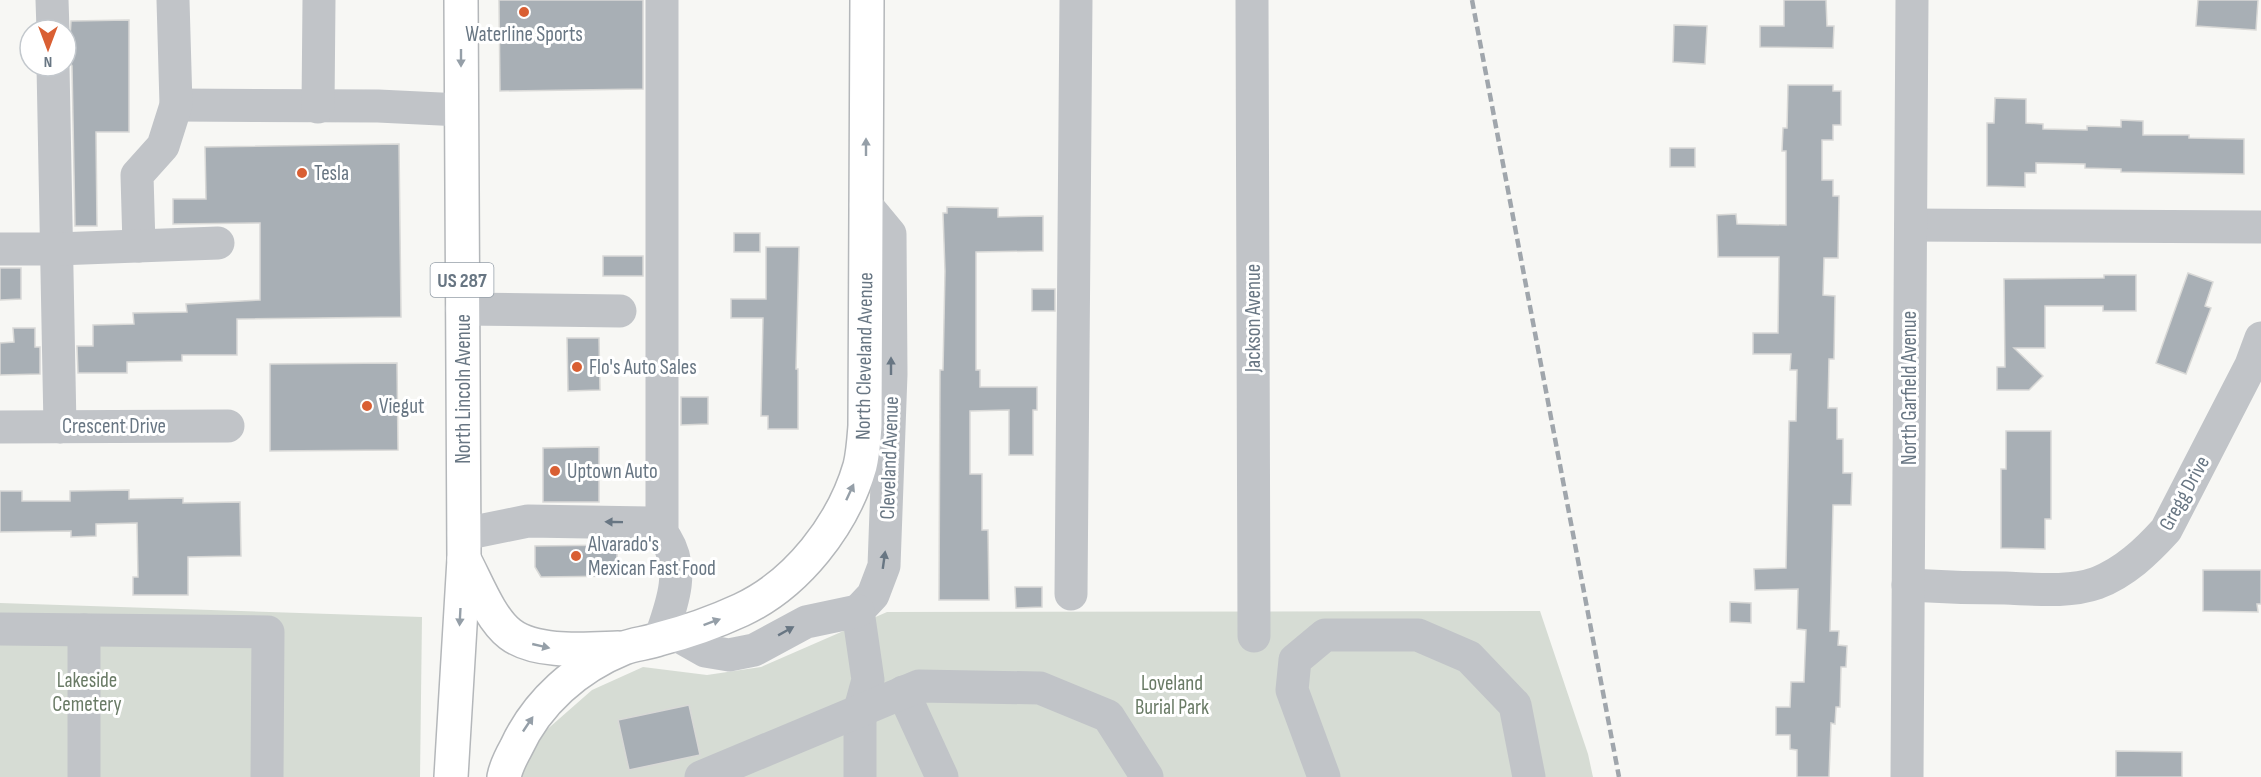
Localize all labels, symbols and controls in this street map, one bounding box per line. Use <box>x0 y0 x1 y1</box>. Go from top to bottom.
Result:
marker: Waterline Sports <box>517 5 531 19</box>
north arrow <box>18 18 78 78</box>
place label: Waterline Sports <box>465 22 583 47</box>
one-way arrow <box>456 49 466 68</box>
text: N <box>44 52 52 71</box>
one-way arrow <box>861 137 871 156</box>
place label: Tesla <box>314 161 349 186</box>
marker: Tesla <box>295 166 309 180</box>
road number: US 287 <box>430 263 494 297</box>
street label: Jackson Avenue <box>1241 264 1266 373</box>
street label: North Cleveland Avenue <box>851 272 878 440</box>
street label: North Garfield Avenue <box>1897 311 1922 465</box>
street label: North Lincoln Avenue <box>451 314 476 464</box>
place label: Flo's Auto Sales <box>589 355 697 380</box>
one-way arrow <box>886 356 896 375</box>
marker: Flo's Auto Sales <box>570 360 584 374</box>
place label: Viegut <box>379 394 424 419</box>
street label: Cleveland Avenue <box>875 396 904 520</box>
marker: Viegut <box>360 399 374 413</box>
street label: Crescent Drive <box>62 414 166 439</box>
street label: Gregg Drive <box>2154 452 2215 535</box>
place label: Uptown Auto <box>567 459 658 484</box>
marker: Uptown Auto <box>548 464 562 478</box>
one-way arrow <box>845 484 854 501</box>
one-way arrow <box>604 517 623 527</box>
place label: Alvarado's Mexican Fast Food <box>587 532 716 581</box>
marker: Alvarado's Mexican Fast Food <box>569 549 583 563</box>
one-way arrow <box>879 551 888 570</box>
one-way arrow <box>456 608 465 627</box>
one-way arrow <box>703 616 721 626</box>
one-way arrow <box>778 627 795 637</box>
one-way arrow <box>532 641 550 651</box>
park label: Lakeside Cemetery <box>52 668 122 717</box>
park label: Loveland Burial Park <box>1135 671 1209 720</box>
one-way arrow <box>522 717 534 733</box>

